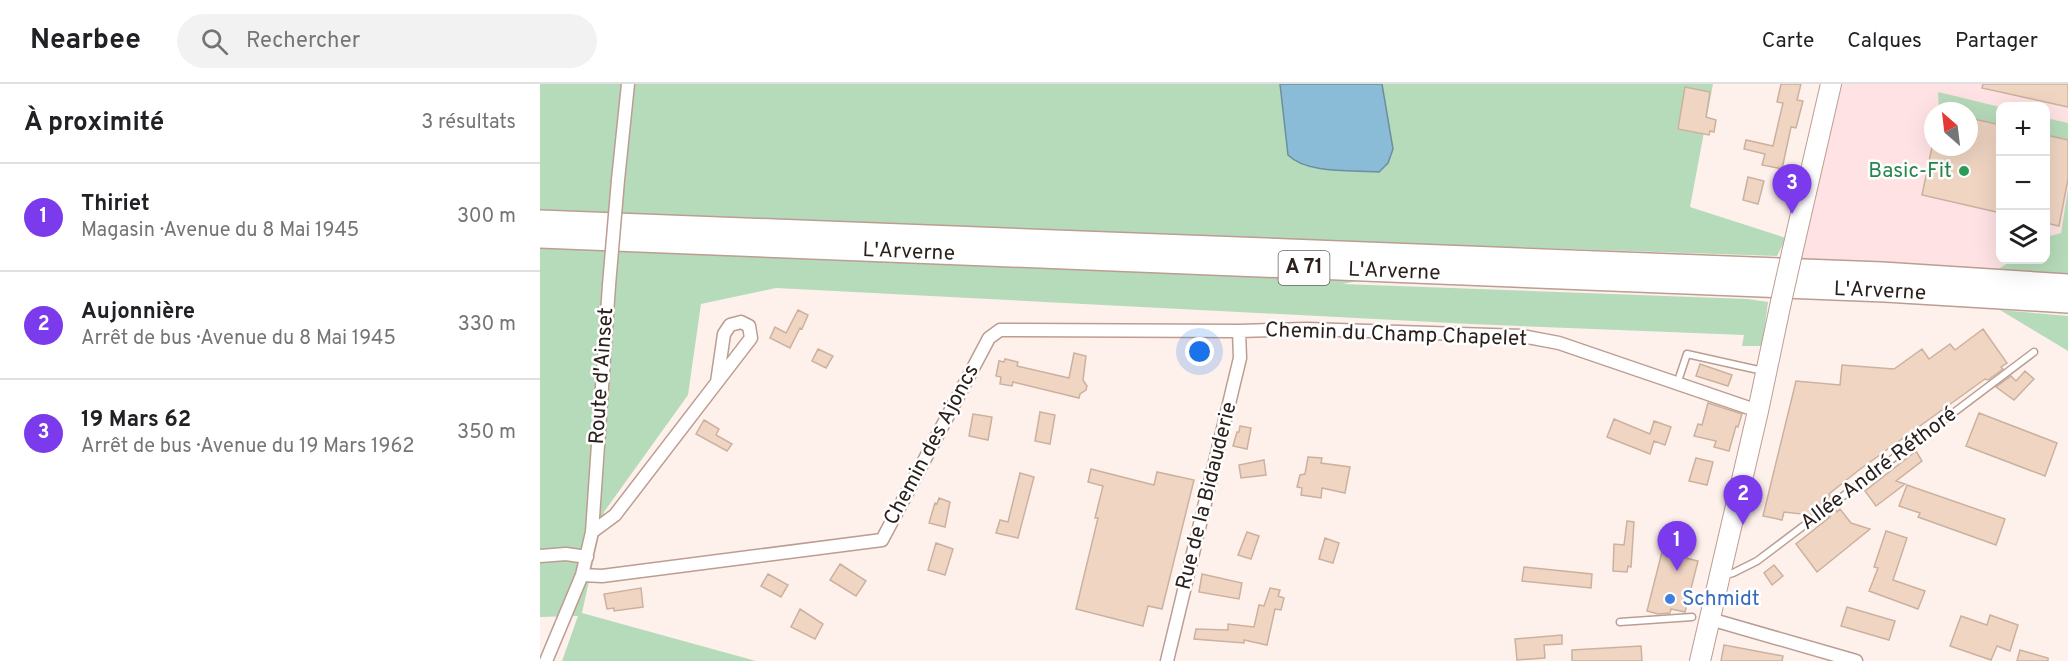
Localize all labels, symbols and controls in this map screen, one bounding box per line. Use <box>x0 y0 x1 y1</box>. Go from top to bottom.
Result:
search box <box>177 14 597 68</box>
text: Nearbee <box>30 23 141 59</box>
icon: search <box>198 25 231 58</box>
text: Rechercher <box>246 28 360 55</box>
text: Carte <box>1762 28 1814 55</box>
text: Calques <box>1847 28 1922 55</box>
text: Partager <box>1955 28 2038 55</box>
north arrow <box>1924 102 1978 156</box>
map controls <box>1996 102 2050 264</box>
button: + <box>1996 102 2050 156</box>
text: À proximité <box>24 107 164 140</box>
text: 3 résultats <box>421 110 516 136</box>
button: − <box>1996 156 2050 210</box>
place label: Basic-Fit <box>1868 158 1952 185</box>
pin: 3 <box>1772 164 1812 214</box>
marker: Basic-Fit <box>1957 164 1971 178</box>
text: Thiriet <box>81 191 150 218</box>
text: 1 <box>40 204 48 230</box>
text: 300 m <box>457 204 516 230</box>
button: layers <box>1996 210 2050 264</box>
text: Magasin · Avenue du 8 Mai 1945 <box>81 218 359 244</box>
street label: L'Arverne <box>862 236 955 267</box>
road number: A 71 <box>1278 251 1329 285</box>
street label: L'Arverne <box>1348 256 1441 287</box>
street label: L'Arverne <box>1833 275 1927 307</box>
text: Aujonnière <box>81 299 195 326</box>
street label: Route d'Ainset <box>584 307 620 445</box>
text: 2 <box>37 312 50 338</box>
text: 330 m <box>458 312 516 338</box>
street label: Chemin du Champ Chapelet <box>1264 317 1528 353</box>
text: Arrêt de bus · Avenue du 8 Mai 1945 <box>81 326 396 352</box>
your location <box>1185 337 1214 366</box>
street label: Chemin des Ajoncs <box>878 360 986 530</box>
street label: Rue de la Bidauderie <box>1171 399 1243 593</box>
street label: Allée André Réthoré <box>1795 401 1963 537</box>
text: 19 Mars 62 <box>81 407 191 434</box>
text: 3 <box>38 420 50 446</box>
text: 350 m <box>457 420 516 446</box>
text: Arrêt de bus · Avenue du 19 Mars 1962 <box>81 434 415 460</box>
pin: 2 <box>1724 476 1762 525</box>
pin: 1 <box>1658 522 1696 571</box>
place label: Schmidt <box>1682 586 1760 613</box>
marker: Schmidt <box>1663 592 1677 606</box>

